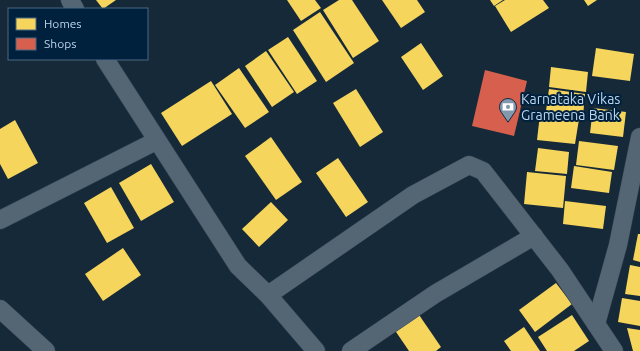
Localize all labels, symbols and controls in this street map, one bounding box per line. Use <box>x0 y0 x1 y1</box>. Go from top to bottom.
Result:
legend <box>8 8 148 60</box>
text: Homes <box>44 17 82 30</box>
text: Shops <box>44 37 76 50</box>
place label: Karnataka Vikas Grameena Bank <box>521 91 620 123</box>
bank icon: Karnataka Vikas Grameena Bank <box>498 97 518 122</box>

